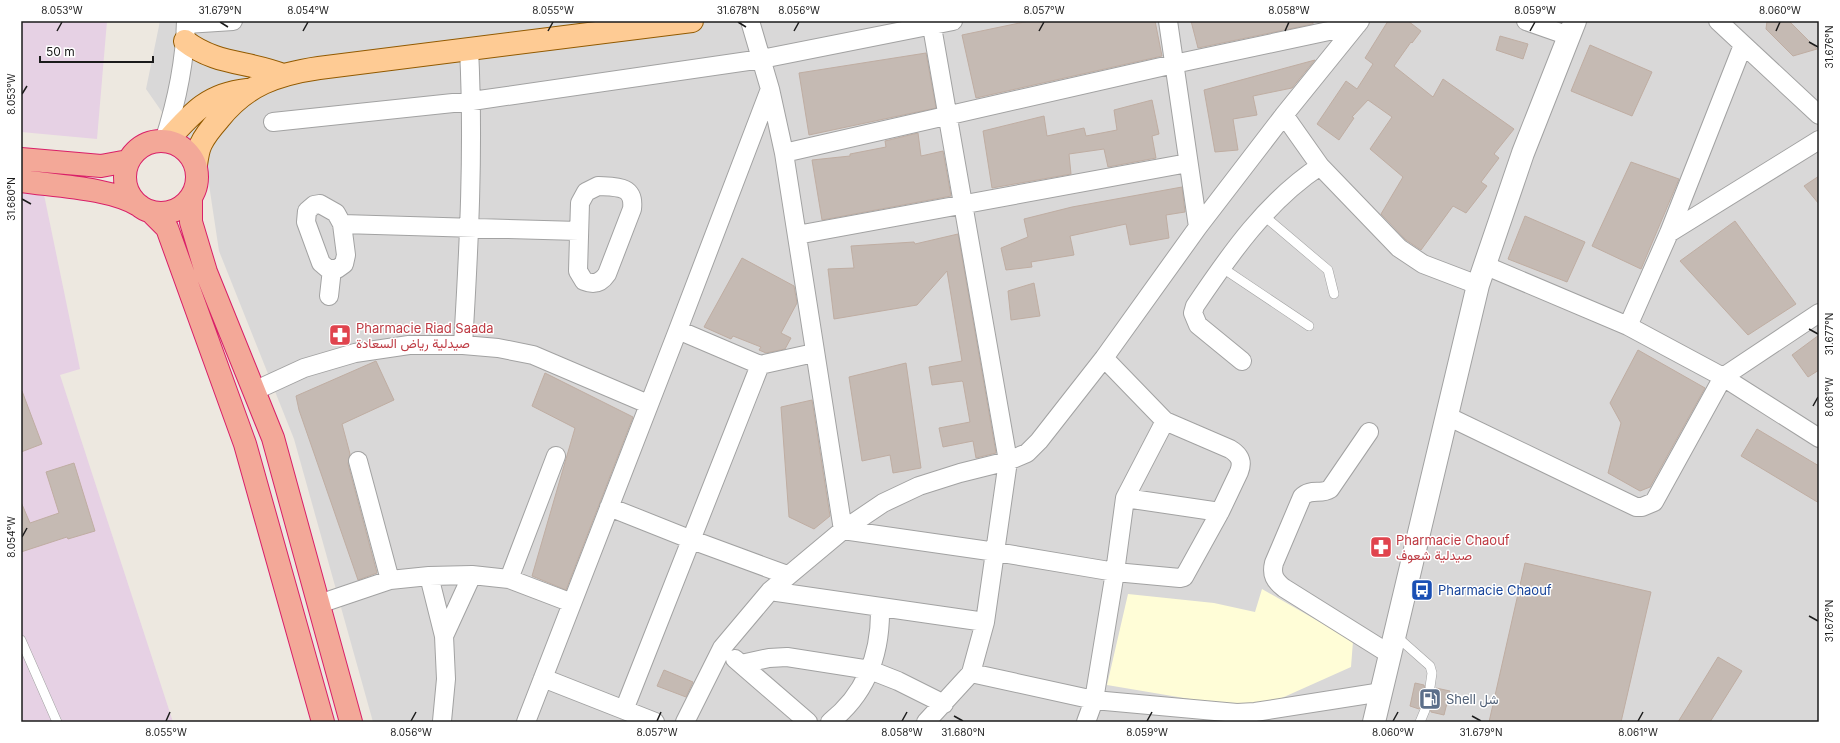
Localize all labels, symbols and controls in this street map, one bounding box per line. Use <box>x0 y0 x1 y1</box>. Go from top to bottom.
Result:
text: 8.053°W <box>41 4 83 16</box>
text: 31.679°N <box>199 4 241 16</box>
text: 8.054°W <box>287 4 329 16</box>
text: 8.055°W <box>532 4 574 16</box>
text: 31.678°N <box>717 4 759 16</box>
text: 8.056°W <box>778 4 820 16</box>
text: 8.057°W <box>1023 4 1065 16</box>
text: 8.058°W <box>1268 4 1310 16</box>
text: 8.059°W <box>1514 4 1556 16</box>
text: 8.060°W <box>1759 4 1801 16</box>
text: 31.676°N <box>1823 26 1835 68</box>
scale bar <box>40 38 153 64</box>
text: 50 m <box>46 44 75 59</box>
text: 8.053°W <box>5 73 17 115</box>
text: 31.680°N <box>5 177 17 221</box>
text: 31.677°N <box>1823 313 1835 355</box>
place label: Pharmacie Riad Saada صيدلية رياض السعادة <box>356 320 494 352</box>
pharmacy icon: Pharmacie Riad Saada صيدلية رياض السعادة <box>327 322 353 348</box>
text: 8.061°W <box>1823 377 1835 417</box>
text: 8.054°W <box>5 516 17 558</box>
place label: Pharmacie Chaouf صيدلية شعوف <box>1396 532 1510 564</box>
pharmacy icon: Pharmacie Chaouf صيدلية شعوف <box>1368 534 1394 560</box>
bus stop icon: Pharmacie Chaouf <box>1409 577 1435 603</box>
place label: Pharmacie Chaouf <box>1438 582 1552 598</box>
text: 31.678°N <box>1823 600 1835 642</box>
fuel station icon: Shell شل <box>1417 686 1443 712</box>
place label: Shell شل <box>1446 691 1499 708</box>
text: 8.055°W <box>145 726 187 738</box>
text: 8.056°W <box>390 726 432 738</box>
text: 8.057°W <box>636 726 678 738</box>
text: 8.058°W <box>881 726 923 738</box>
text: 31.680°N <box>941 726 985 738</box>
text: 8.059°W <box>1126 726 1168 738</box>
text: 8.060°W <box>1372 726 1414 738</box>
text: 31.679°N <box>1460 726 1502 738</box>
text: 8.061°W <box>1618 726 1658 738</box>

